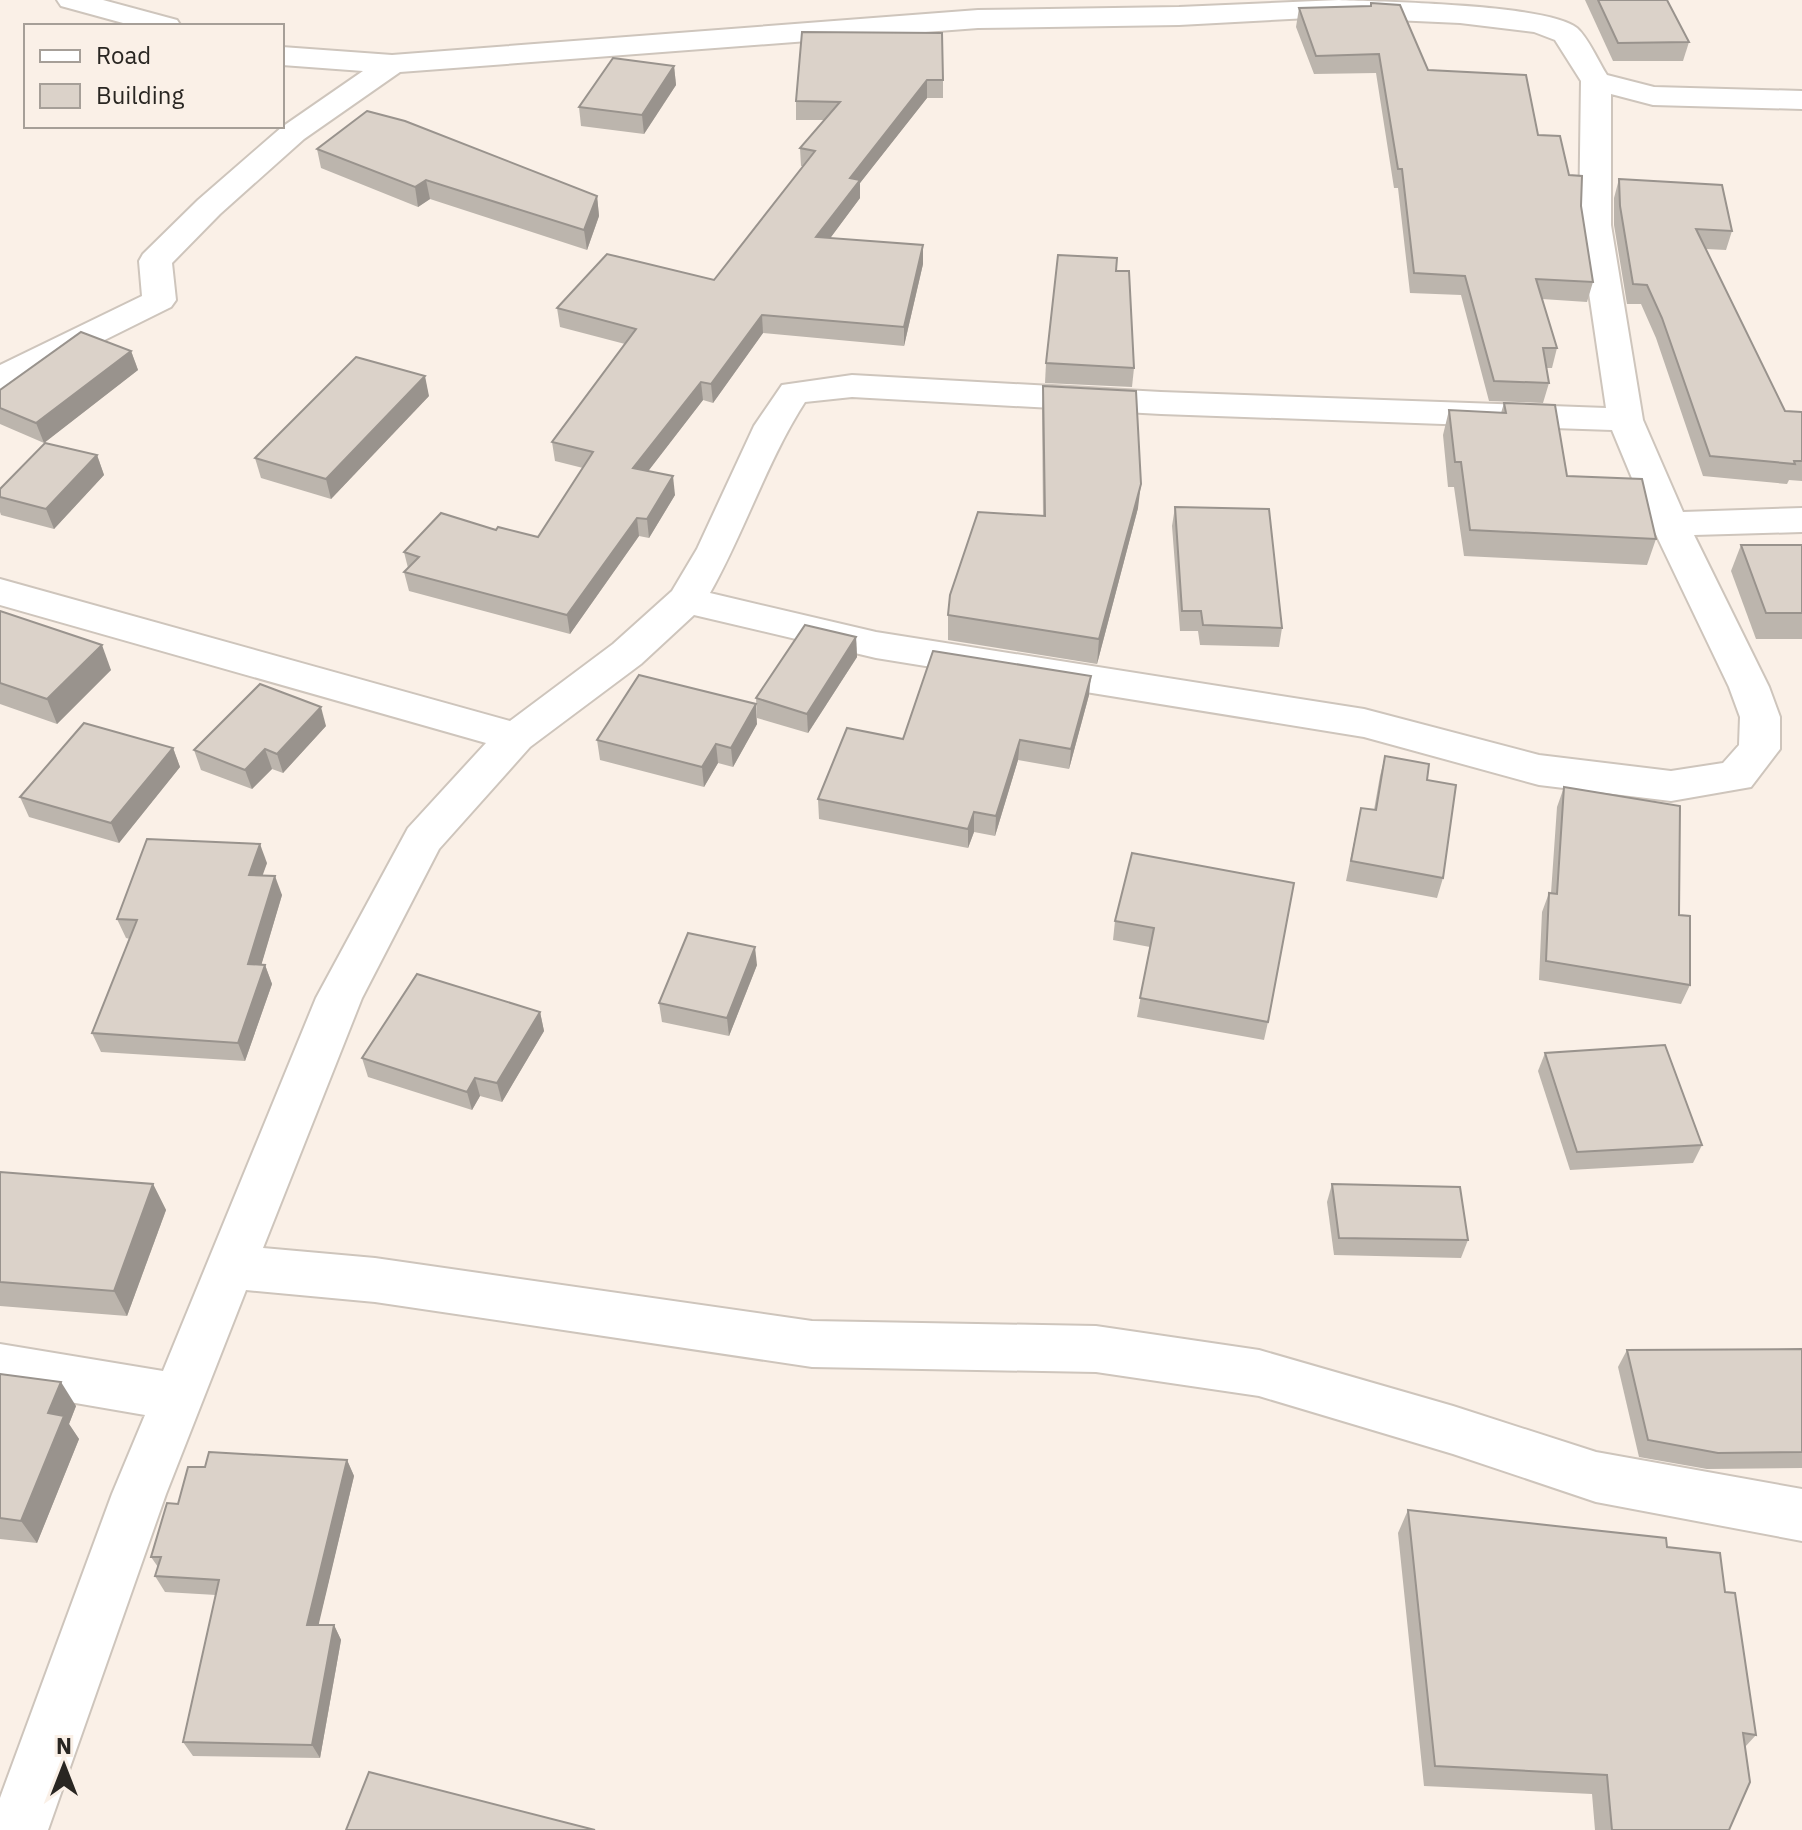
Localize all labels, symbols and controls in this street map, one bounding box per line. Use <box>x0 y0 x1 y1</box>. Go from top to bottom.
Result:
legend <box>24 24 284 128</box>
text: Road <box>96 39 151 71</box>
text: Building <box>96 79 184 111</box>
north arrow <box>24 1726 104 1806</box>
text: N <box>56 1731 72 1760</box>

